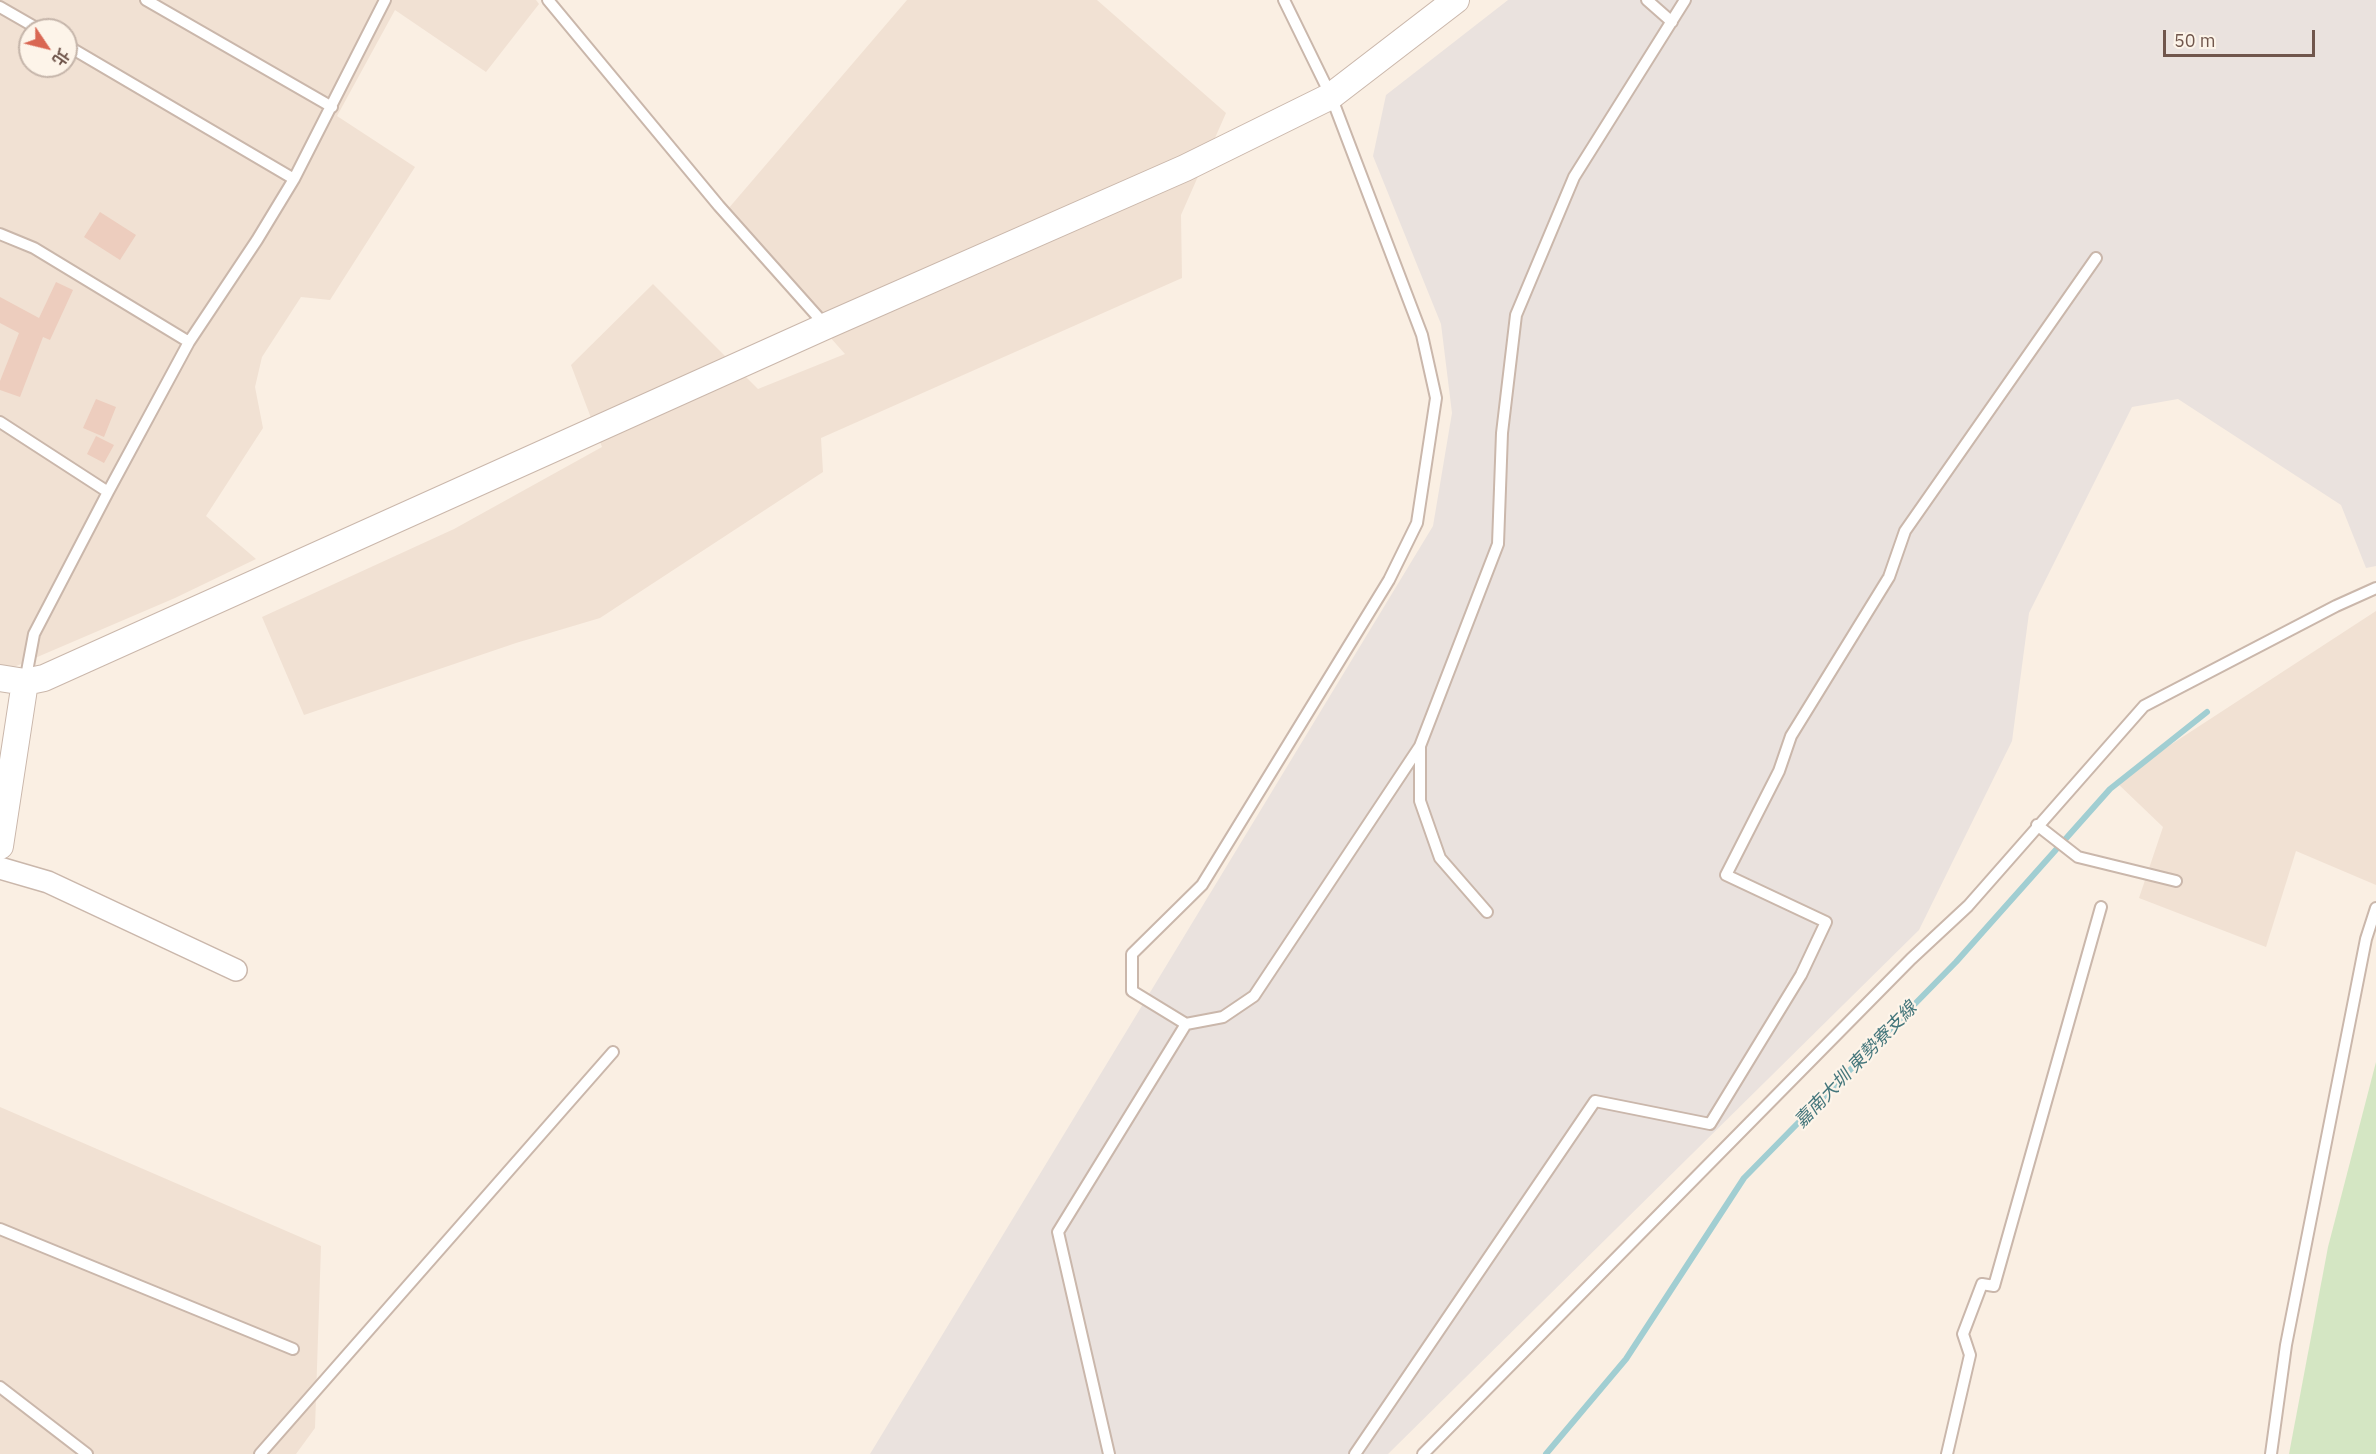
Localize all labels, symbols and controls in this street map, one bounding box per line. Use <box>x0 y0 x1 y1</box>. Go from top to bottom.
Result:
north arrow <box>18 18 78 78</box>
scale bar <box>2166 18 2318 56</box>
text: 50 m <box>2174 29 2216 52</box>
text: 北 <box>48 45 74 69</box>
water label: 嘉南大圳 東勢寮支線 <box>1790 998 1922 1132</box>

